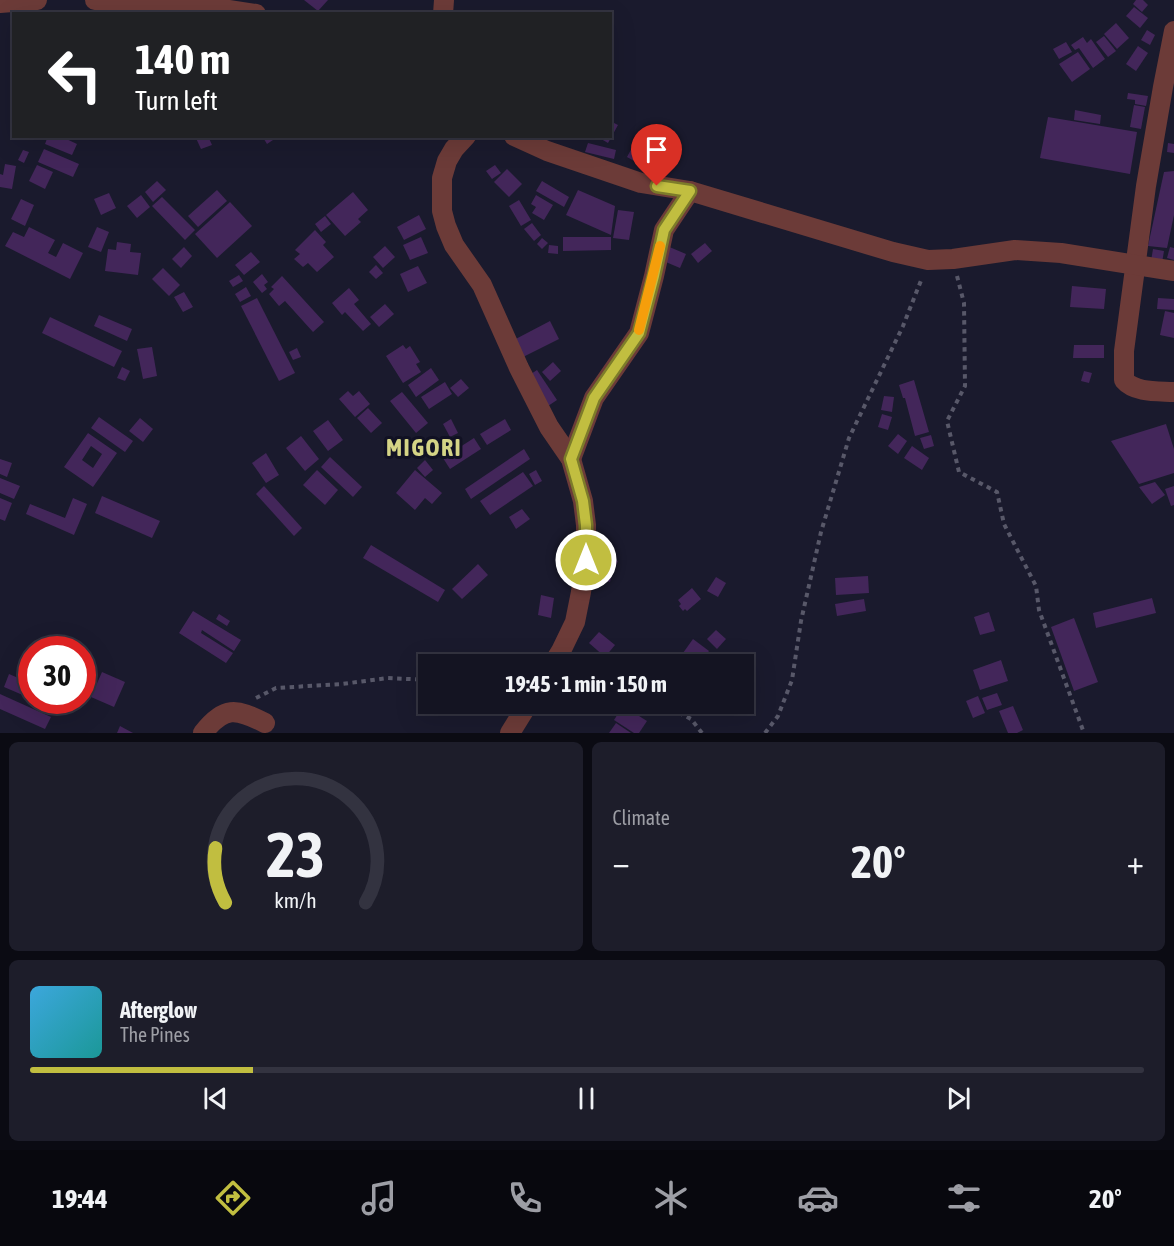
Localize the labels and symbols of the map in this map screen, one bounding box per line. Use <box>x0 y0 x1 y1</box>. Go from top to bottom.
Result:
pin <box>631 124 682 186</box>
district label: MIGORI <box>386 434 462 461</box>
position arrow <box>554 528 618 592</box>
speed limit sign: 30 <box>18 636 96 714</box>

